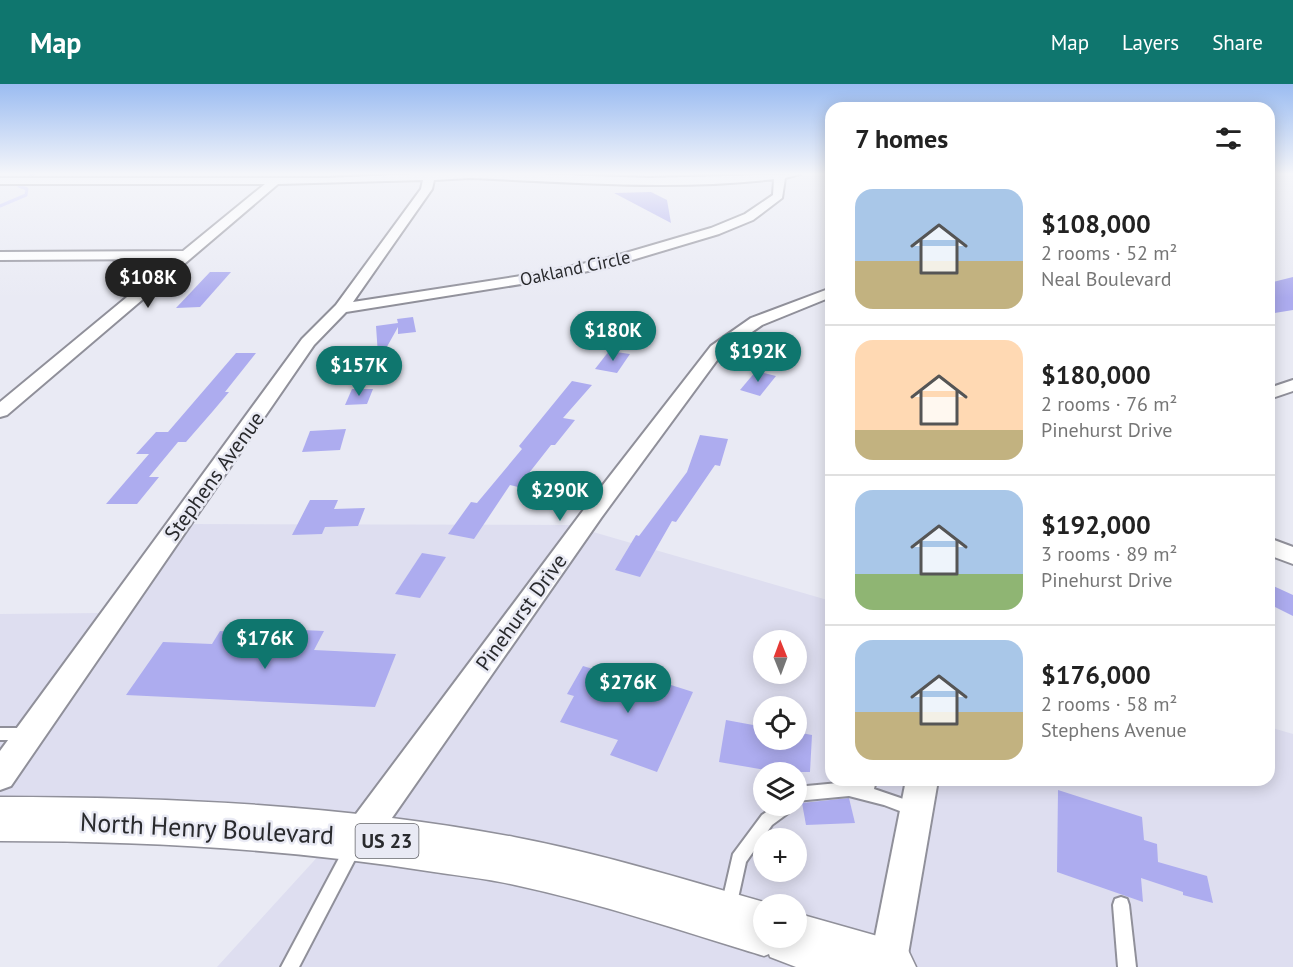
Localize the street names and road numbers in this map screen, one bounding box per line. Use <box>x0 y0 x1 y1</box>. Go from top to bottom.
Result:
street label: Oakland Circle <box>518 245 632 291</box>
street label: Stephens Avenue <box>158 406 270 546</box>
street label: Pinehurst Drive <box>469 548 573 676</box>
street label: North Henry Boulevard <box>79 805 335 851</box>
road number: US 23 <box>356 824 418 858</box>

